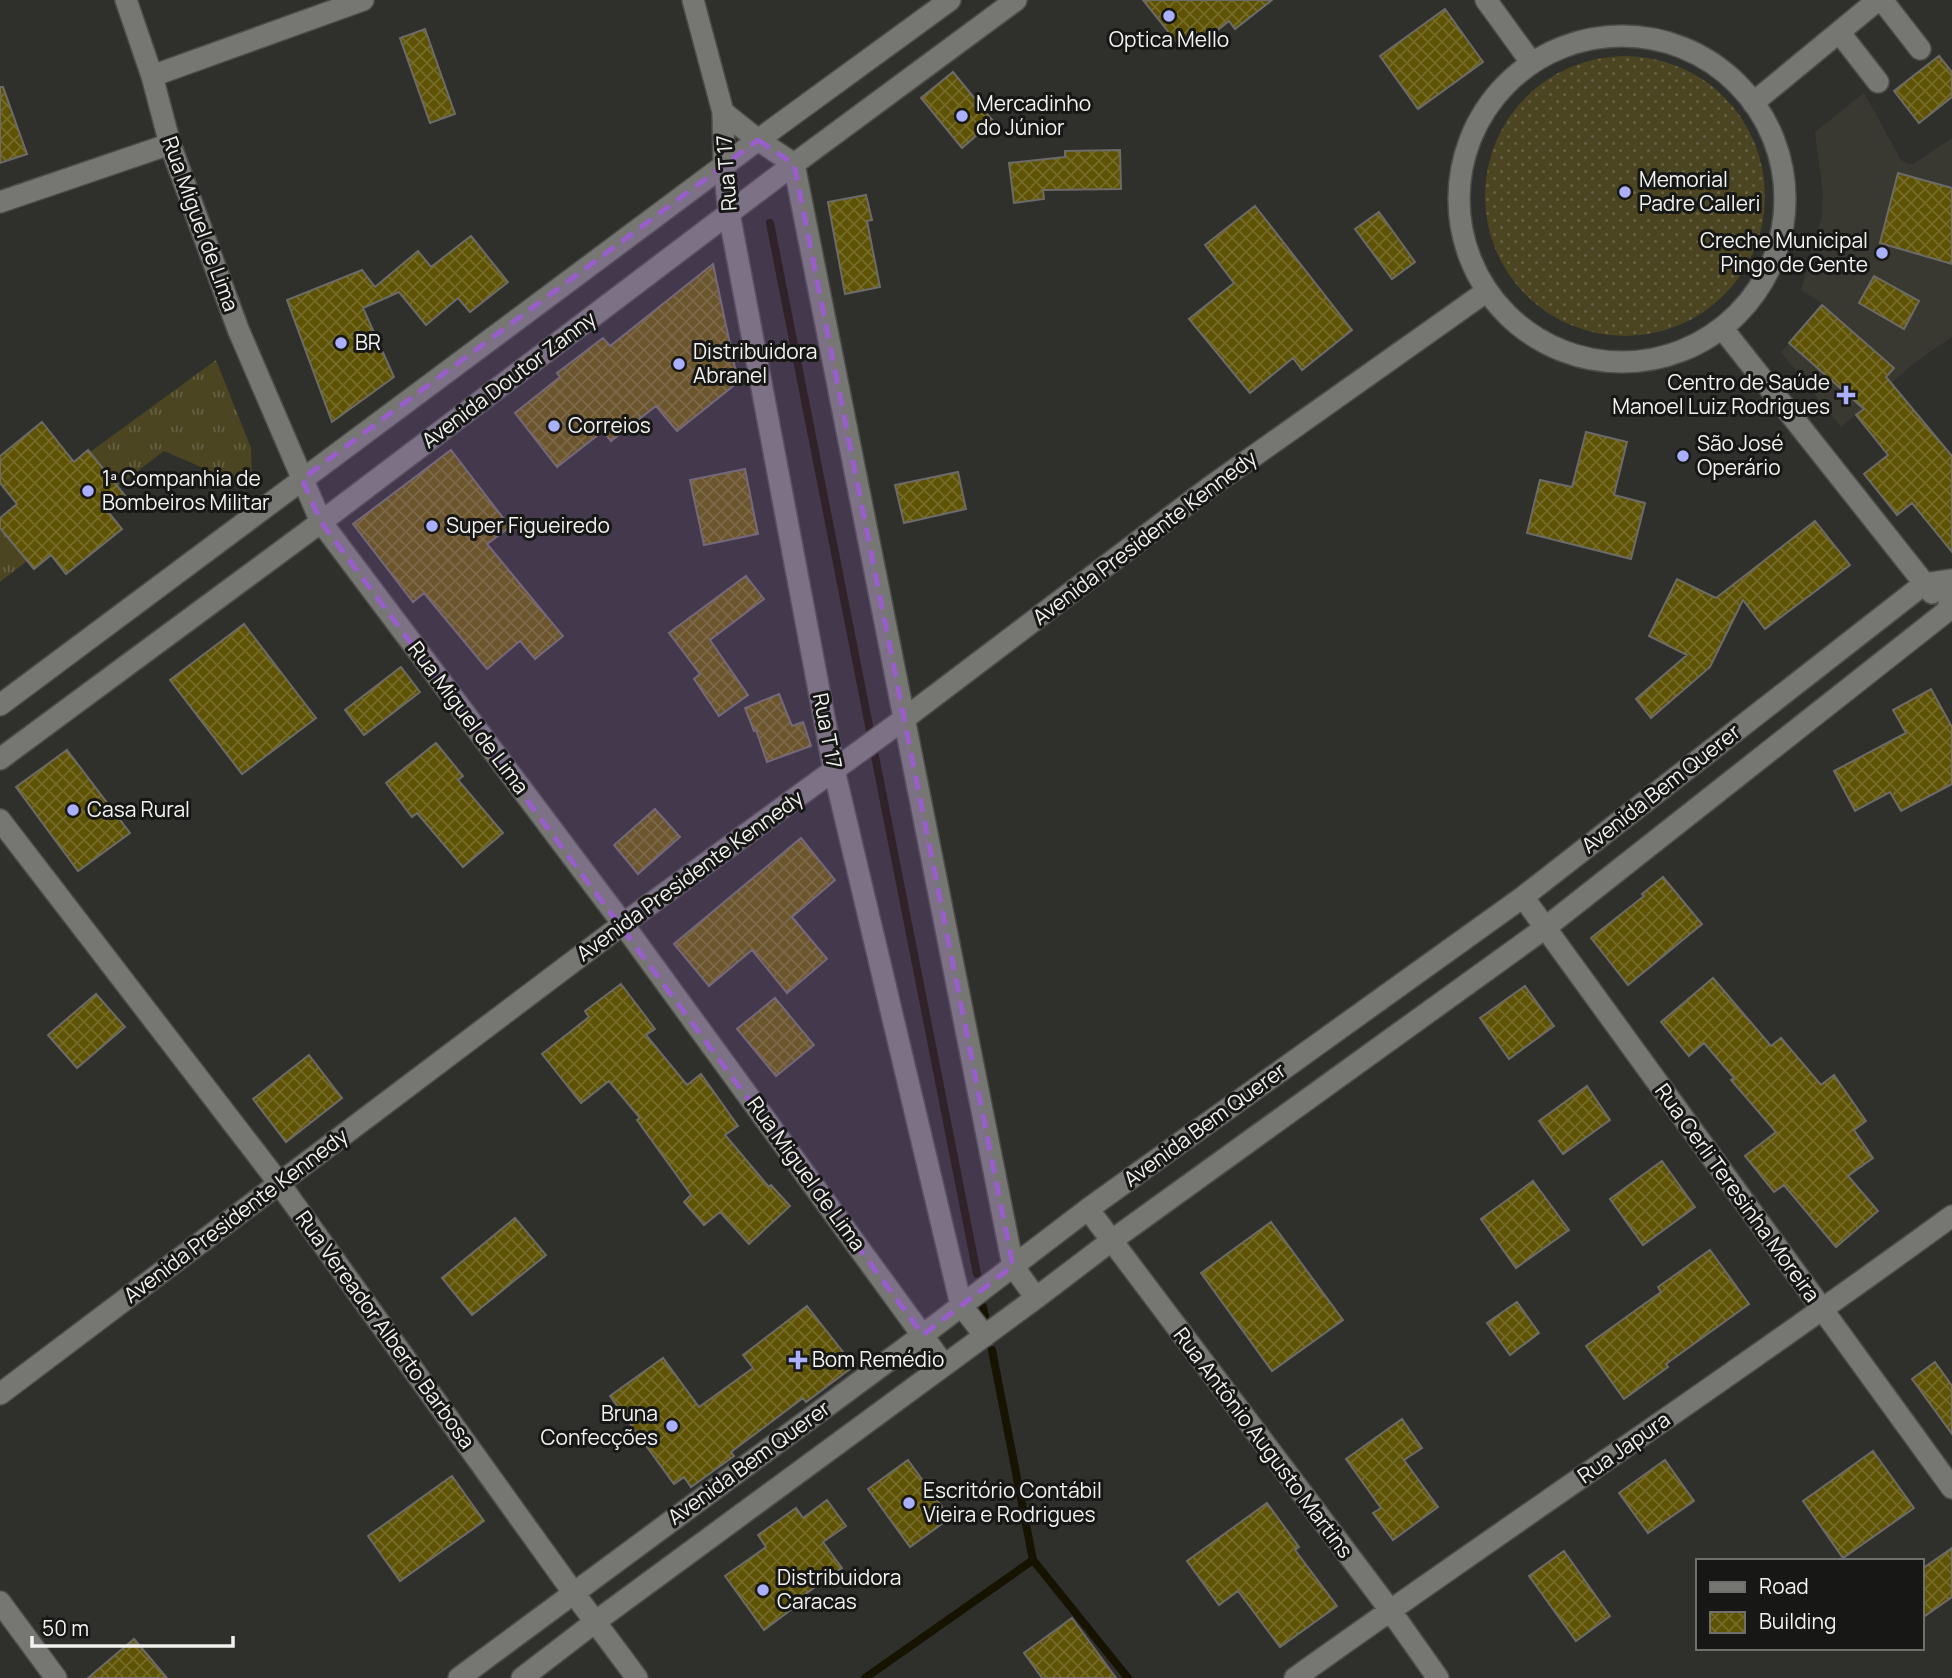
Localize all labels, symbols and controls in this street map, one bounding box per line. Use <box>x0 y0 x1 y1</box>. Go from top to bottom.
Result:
marker: Optica Mello <box>1161 8 1177 24</box>
place label: Optica Mello <box>1109 25 1229 53</box>
place label: Mercadinho do Júnior <box>976 89 1091 141</box>
marker: Mercadinho do Júnior <box>954 108 970 124</box>
street label: Rua Miguel de Lima <box>156 132 246 315</box>
street label: Rua T 17 <box>709 134 743 212</box>
place label: Memorial Padre Calleri <box>1639 165 1760 217</box>
marker: Memorial Padre Calleri <box>1617 184 1633 200</box>
place label: Creche Municipal Pingo de Gente <box>1700 226 1868 278</box>
marker: Creche Municipal Pingo de Gente <box>1874 245 1890 261</box>
street label: Avenida Doutor Zanny <box>415 304 601 454</box>
place label: BR <box>355 328 381 356</box>
marker: BR <box>333 335 349 351</box>
place label: Distribuidora Abranel <box>693 337 817 389</box>
marker: Distribuidora Abranel <box>671 356 687 372</box>
place label: Centro de Saúde Manoel Luiz Rodrigues <box>1612 368 1830 420</box>
marker: Centro de Saúde Manoel Luiz Rodrigues <box>1836 385 1856 405</box>
place label: Correios <box>568 411 651 439</box>
marker: Correios <box>546 418 562 434</box>
place label: São José Operário <box>1697 429 1784 481</box>
street label: Avenida Presidente Kennedy <box>1026 444 1262 631</box>
marker: São José Operário <box>1675 448 1691 464</box>
place label: 1ª Companhia de Bombeiros Militar <box>102 464 270 516</box>
marker: 1ª Companhia de Bombeiros Militar <box>80 483 96 499</box>
place label: Super Figueiredo <box>446 511 610 539</box>
marker: Super Figueiredo <box>424 518 440 534</box>
street label: Rua Miguel de Lima <box>402 635 535 799</box>
street label: Rua T 17 <box>807 691 849 771</box>
street label: Avenida Bem Querer <box>1575 717 1746 859</box>
street label: Avenida Presidente Kennedy <box>570 783 809 967</box>
place label: Casa Rural <box>87 795 190 823</box>
marker: Casa Rural <box>65 802 81 818</box>
street label: Avenida Bem Querer <box>1118 1055 1292 1193</box>
street label: Rua Cerli Teresinha Moreira <box>1649 1078 1827 1307</box>
street label: Rua Miguel de Lima <box>741 1091 872 1256</box>
street label: Avenida Presidente Kennedy <box>117 1122 353 1309</box>
street label: Rua Vereador Alberto Barbosa <box>290 1205 482 1454</box>
street label: Rua Antônio Augusto Martins <box>1168 1321 1360 1563</box>
place label: Bom Remédio <box>812 1345 944 1373</box>
marker: Bom Remédio <box>790 1352 806 1368</box>
street label: Avenida Bem Querer <box>662 1393 836 1531</box>
place label: Bruna Confecções <box>540 1399 658 1451</box>
street label: Rua Japura <box>1572 1405 1675 1489</box>
marker: Bruna Confecções <box>664 1418 680 1434</box>
place label: Escritório Contábil Vieira e Rodrigues <box>923 1476 1102 1528</box>
marker: Escritório Contábil Vieira e Rodrigues <box>901 1495 917 1511</box>
legend <box>1696 1559 1924 1650</box>
place label: Distribuidora Caracas <box>777 1563 901 1615</box>
text: Road <box>1759 1572 1809 1600</box>
marker: Distribuidora Caracas <box>755 1582 771 1598</box>
scale bar <box>32 1604 233 1648</box>
text: Building <box>1759 1607 1836 1635</box>
text: 50 m <box>42 1614 89 1642</box>

